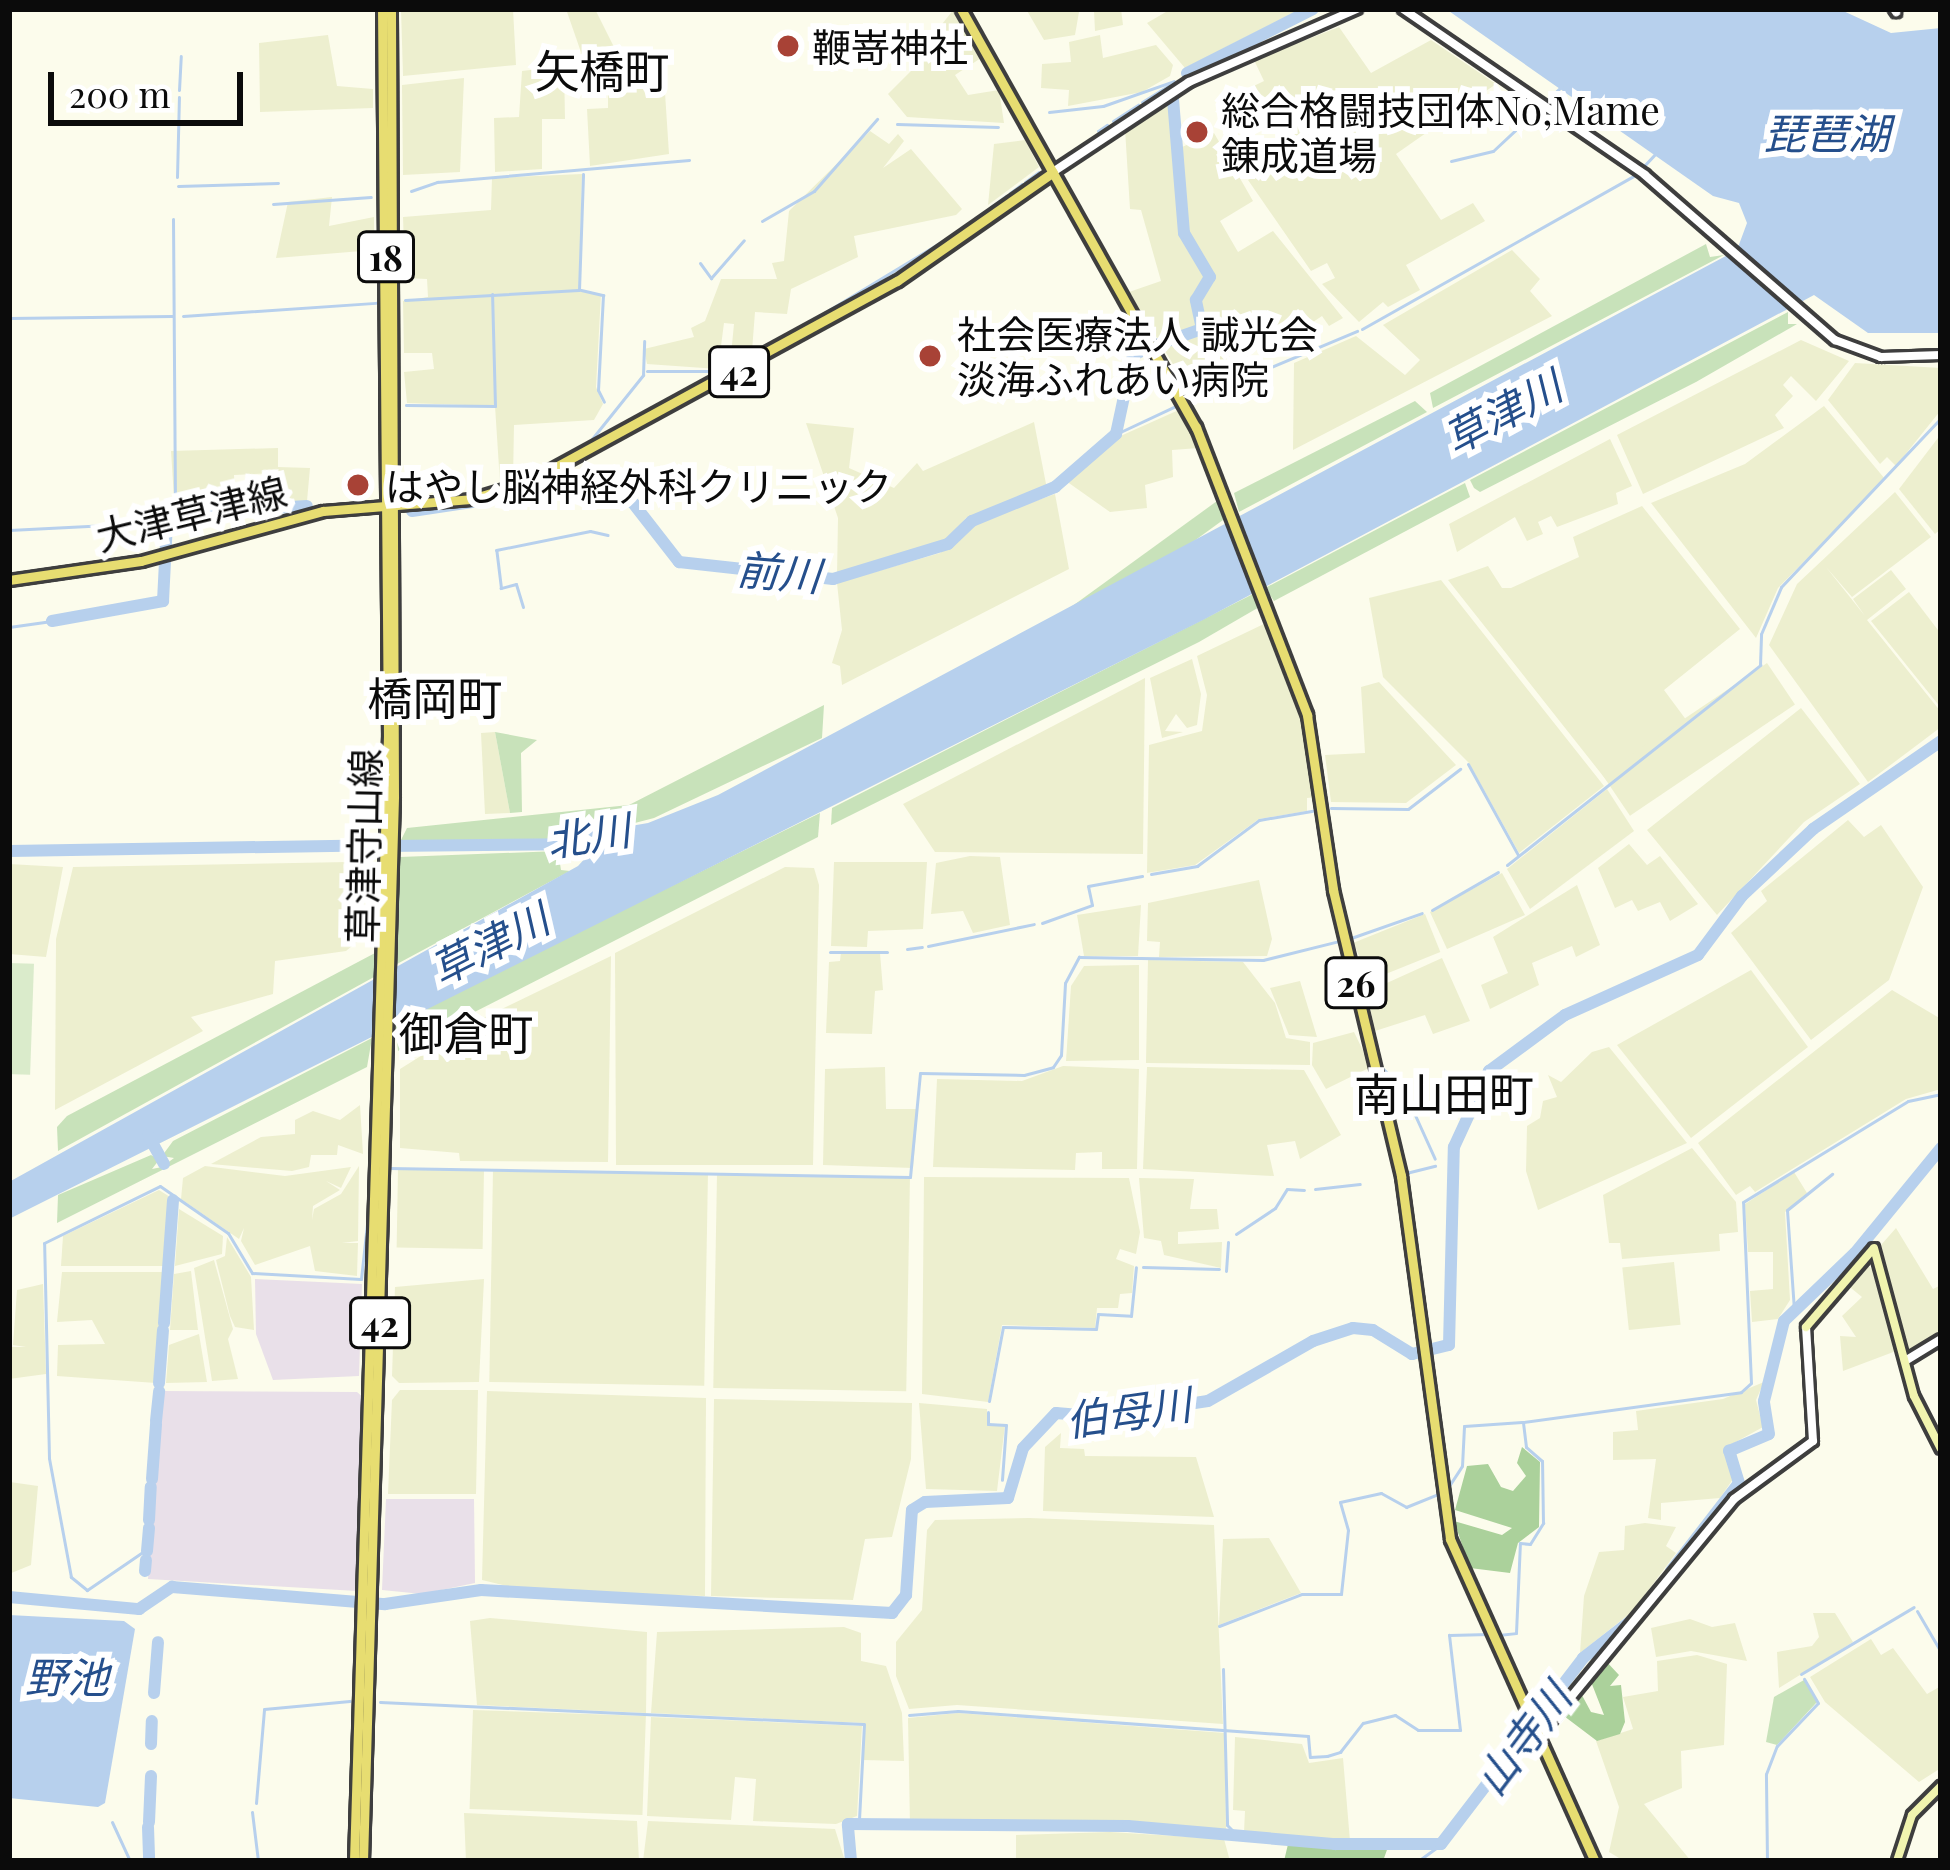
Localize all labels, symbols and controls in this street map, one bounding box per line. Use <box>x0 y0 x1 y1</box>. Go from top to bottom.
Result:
place label: 鞭嵜神社 <box>812 23 968 69</box>
marker: 鞭嵜神社 <box>775 33 801 59</box>
district label: 矢橋町 <box>535 43 669 97</box>
scale bar <box>54 48 249 122</box>
text: 200 m <box>69 69 170 117</box>
place label: 総合格闘技団体No,Mame 錬成道場 <box>1221 87 1660 178</box>
water label: 琵琶湖 <box>1764 107 1890 157</box>
marker: 総合格闘技団体No,Mame 錬成道場 <box>1184 119 1210 145</box>
road number: 18 <box>356 227 416 287</box>
place label: 社会医療法人 誠光会 淡海ふれあい病院 <box>957 311 1318 402</box>
marker: 社会医療法人 誠光会 淡海ふれあい病院 <box>914 340 946 372</box>
road number: 42 <box>706 342 772 402</box>
water label: 草津川 <box>1435 359 1569 463</box>
place label: はやし脳神経外科クリニック <box>385 462 892 508</box>
street label: 大津草津線 <box>91 467 291 559</box>
marker: はやし脳神経外科クリニック <box>342 469 374 501</box>
water label: 前川 <box>735 542 823 600</box>
district label: 橋岡町 <box>368 670 502 724</box>
street label: 草津守山線 <box>338 748 388 944</box>
water label: 北川 <box>543 803 633 865</box>
water label: 草津川 <box>421 892 557 994</box>
road number: 26 <box>1323 953 1389 1013</box>
district label: 御倉町 <box>399 1005 533 1059</box>
district label: 南山田町 <box>1354 1066 1534 1120</box>
road number: 42 <box>347 1293 413 1353</box>
water label: 伯母川 <box>1062 1377 1194 1445</box>
water label: 野池 <box>25 1651 109 1701</box>
water label: 山寺川 <box>1464 1673 1580 1803</box>

